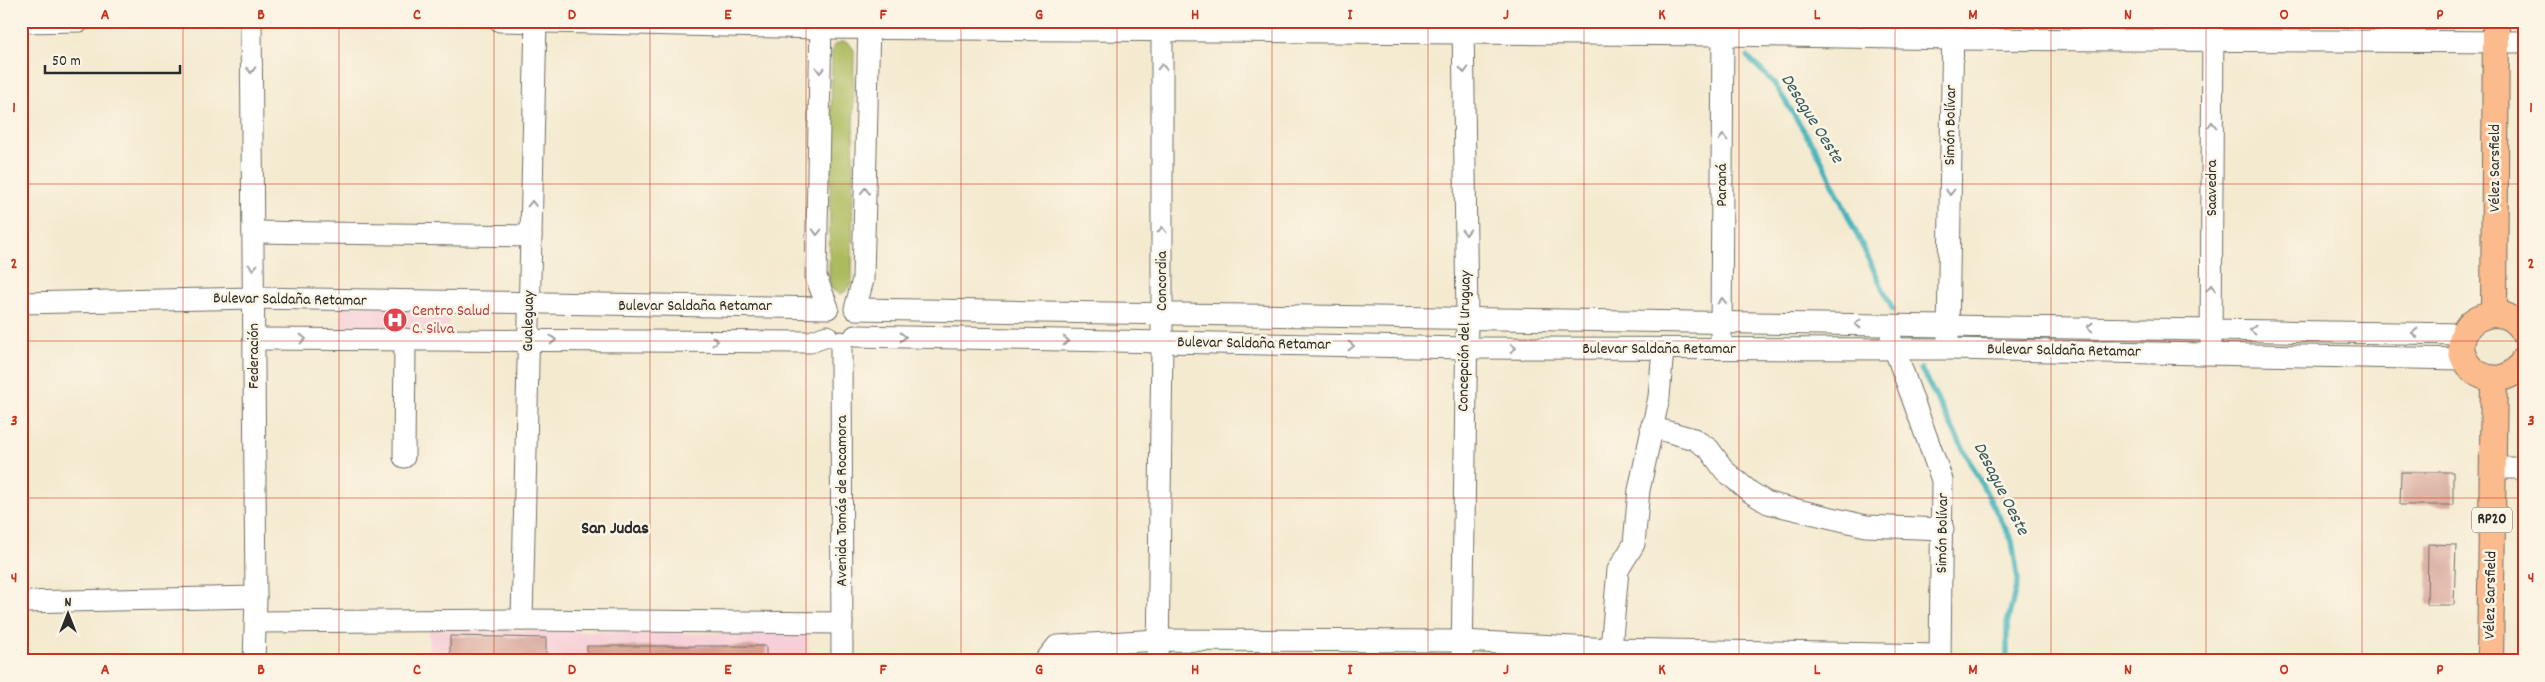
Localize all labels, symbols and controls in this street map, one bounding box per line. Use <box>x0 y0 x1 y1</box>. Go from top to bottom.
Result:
text: A <box>101 4 110 27</box>
text: B <box>257 4 265 27</box>
text: C <box>413 4 421 27</box>
text: D <box>568 4 577 27</box>
text: E <box>724 4 732 27</box>
text: F <box>879 4 887 27</box>
text: G <box>1035 4 1043 27</box>
text: H <box>1191 4 1199 27</box>
text: I <box>1348 4 1354 27</box>
text: J <box>1503 4 1509 27</box>
text: K <box>1658 4 1666 27</box>
text: L <box>1814 4 1821 27</box>
text: M <box>1968 4 1978 27</box>
text: N <box>2124 4 2132 27</box>
text: O <box>2279 4 2289 27</box>
text: P <box>2436 4 2444 27</box>
scale bar <box>45 42 180 74</box>
text: 50 m <box>52 51 81 73</box>
one-way arrow <box>1157 63 1167 70</box>
one-way arrow <box>246 66 256 74</box>
one-way arrow <box>815 66 826 74</box>
one-way arrow <box>1459 66 1469 74</box>
water label: Desague Oeste <box>1774 69 1849 169</box>
street label: Simón Bolívar <box>1939 84 1963 166</box>
text: 1 <box>12 97 16 120</box>
text: 1 <box>2529 97 2533 120</box>
one-way arrow <box>2207 121 2217 129</box>
street label: Vélez Sarsfield <box>2484 124 2507 212</box>
one-way arrow <box>1717 134 1728 142</box>
street label: Saavedra <box>2201 159 2224 216</box>
street label: Paraná <box>1711 163 1734 207</box>
one-way arrow <box>860 187 870 194</box>
one-way arrow <box>1945 189 1955 197</box>
one-way arrow <box>526 200 537 208</box>
one-way arrow <box>1157 225 1167 233</box>
one-way arrow <box>812 229 822 237</box>
one-way arrow <box>1461 229 1471 237</box>
street label: Concordia <box>1151 251 1174 311</box>
text: 2 <box>11 253 18 276</box>
text: 2 <box>2528 253 2535 276</box>
one-way arrow <box>248 264 258 272</box>
street label: Concepción del Uruguay <box>1452 270 1478 412</box>
one-way arrow <box>2206 284 2216 292</box>
street label: Bulevar Saldaña Retamar <box>213 287 367 313</box>
street label: Gualeguay <box>517 290 541 352</box>
street label: Bulevar Saldaña Retamar <box>618 295 772 318</box>
one-way arrow <box>1716 296 1727 304</box>
place label: Centro Salud C. Silva <box>412 300 490 341</box>
hospital icon: Centro Salud C. Silva <box>382 307 408 333</box>
one-way arrow <box>1854 319 1862 329</box>
one-way arrow <box>2086 322 2094 332</box>
street label: Federación <box>243 323 266 389</box>
one-way arrow <box>2248 325 2256 335</box>
one-way arrow <box>2411 328 2418 338</box>
street label: Bulevar Saldaña Retamar <box>1177 331 1331 357</box>
one-way arrow <box>900 332 908 342</box>
one-way arrow <box>299 334 307 344</box>
one-way arrow <box>549 335 557 345</box>
one-way arrow <box>1062 335 1070 346</box>
one-way arrow <box>712 336 719 346</box>
street label: Bulevar Saldaña Retamar <box>1582 338 1736 361</box>
street label: Bulevar Saldaña Retamar <box>1987 338 2141 364</box>
one-way arrow <box>1347 340 1355 351</box>
one-way arrow <box>1510 343 1518 353</box>
text: 3 <box>10 410 18 433</box>
text: 3 <box>2527 410 2535 433</box>
street label: Avenida Tomás de Rocamora <box>831 415 854 587</box>
water label: Desague Oeste <box>1966 438 2035 541</box>
street label: Simón Bolívar <box>1931 492 1955 574</box>
road number: RP20 <box>2472 508 2512 532</box>
district label: San Judas <box>581 517 649 542</box>
street label: Vélez Sarsfield <box>2479 551 2503 639</box>
text: 4 <box>11 567 17 590</box>
text: 4 <box>2528 567 2534 590</box>
north arrow <box>42 590 92 640</box>
text: N <box>65 593 72 613</box>
text: A <box>101 659 110 682</box>
text: B <box>257 659 265 682</box>
text: C <box>413 659 421 682</box>
text: D <box>568 659 577 682</box>
text: E <box>724 659 732 682</box>
text: F <box>879 659 887 682</box>
text: G <box>1035 659 1043 682</box>
text: H <box>1191 659 1199 682</box>
text: I <box>1348 659 1354 682</box>
text: J <box>1503 659 1509 682</box>
text: K <box>1658 659 1666 682</box>
text: L <box>1814 659 1821 682</box>
text: M <box>1968 659 1978 682</box>
text: N <box>2124 659 2132 682</box>
text: O <box>2279 659 2289 682</box>
text: P <box>2436 659 2444 682</box>

